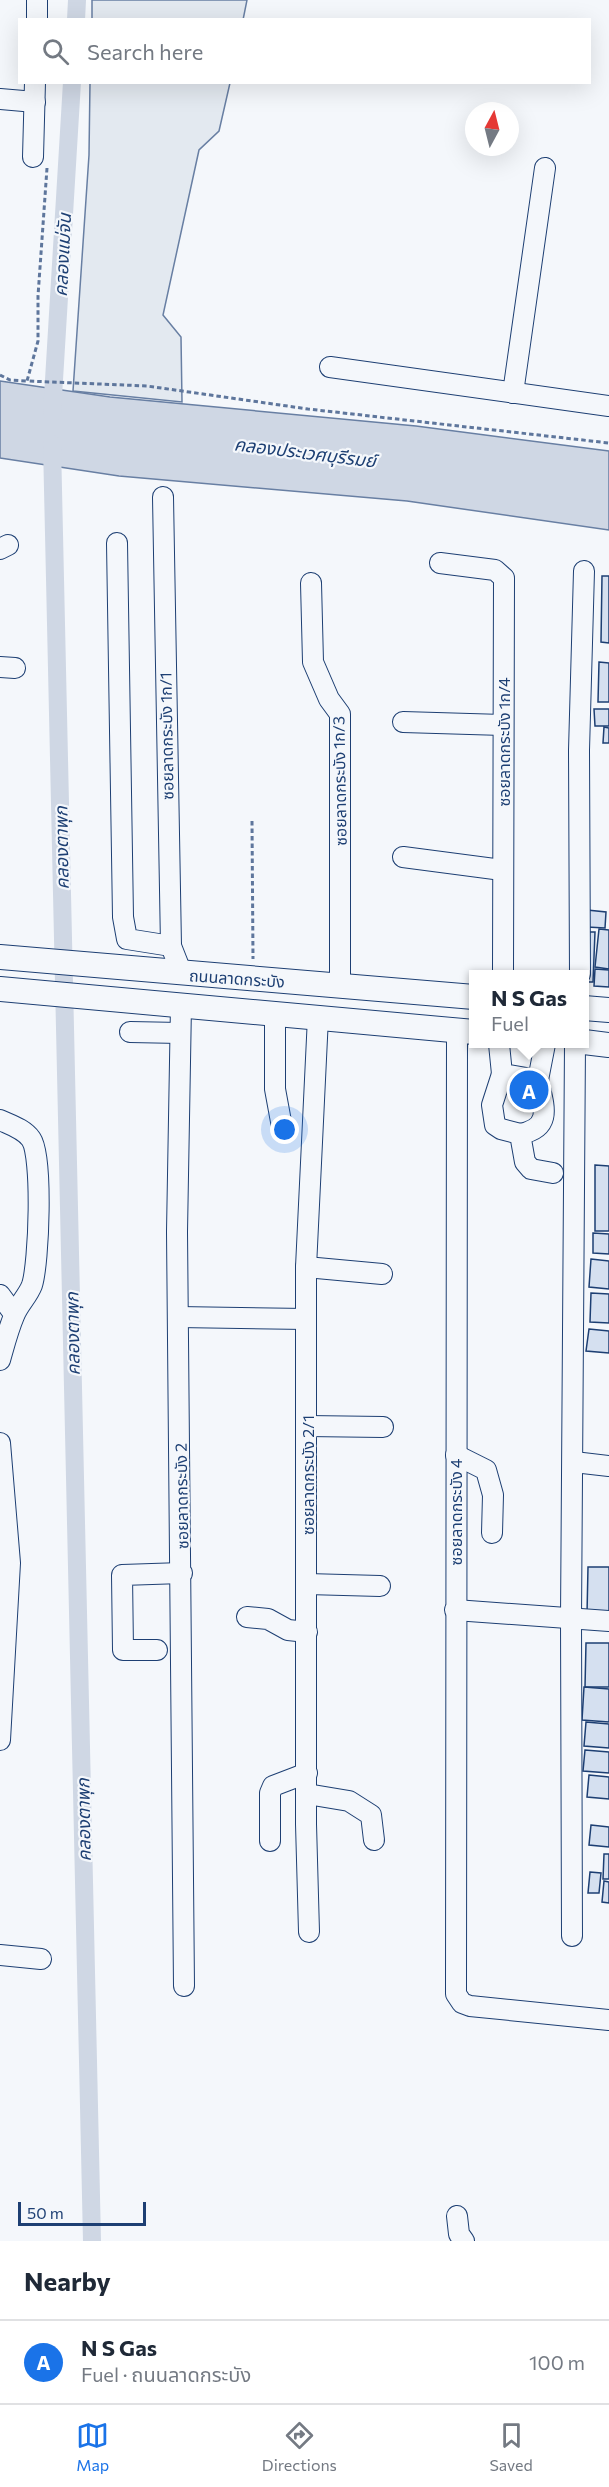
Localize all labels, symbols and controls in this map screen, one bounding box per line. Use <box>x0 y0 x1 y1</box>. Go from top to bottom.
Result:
search box <box>18 18 591 84</box>
icon: search <box>39 35 72 68</box>
text: Search here <box>87 38 203 65</box>
north arrow <box>465 102 519 156</box>
water label: คลองแม่จัน <box>49 212 75 297</box>
water label: คลองประเวศบุรีรมย์ <box>233 432 380 473</box>
street label: ซอยลาดกระบัง 1ก/1 <box>155 672 177 800</box>
street label: ซอยลาดกระบัง 1ก/4 <box>494 677 513 807</box>
street label: ซอยลาดกระบัง 1ก/3 <box>328 716 350 846</box>
water label: คลองตาพุก <box>49 805 74 890</box>
street label: ถนนลาดกระบัง <box>189 965 285 991</box>
popup <box>469 970 589 1048</box>
text: N S Gas <box>491 984 567 1011</box>
text: Fuel <box>491 1011 529 1035</box>
pin: A <box>510 1068 548 1112</box>
your location <box>270 1115 299 1144</box>
water label: คลองตาพุก <box>60 1291 85 1376</box>
street label: ซอยลาดกระบัง 2/1 <box>298 1415 317 1535</box>
street label: ซอยลาดกระบัง 2 <box>171 1443 191 1549</box>
street label: ซอยลาดกระบัง 4 <box>446 1458 465 1565</box>
water label: คลองตาพุก <box>71 1777 96 1862</box>
scale bar <box>18 2199 146 2226</box>
text: 50 m <box>27 2203 64 2222</box>
text: Nearby <box>24 2265 111 2296</box>
text: N S Gas <box>81 2334 157 2361</box>
text: A <box>36 2350 51 2374</box>
text: 100 m <box>529 2350 585 2374</box>
text: Fuel · ถนนลาดกระบัง <box>81 2362 251 2386</box>
tab: Map <box>76 2419 109 2474</box>
tab: Directions <box>262 2419 337 2474</box>
tab: Saved <box>489 2419 533 2474</box>

